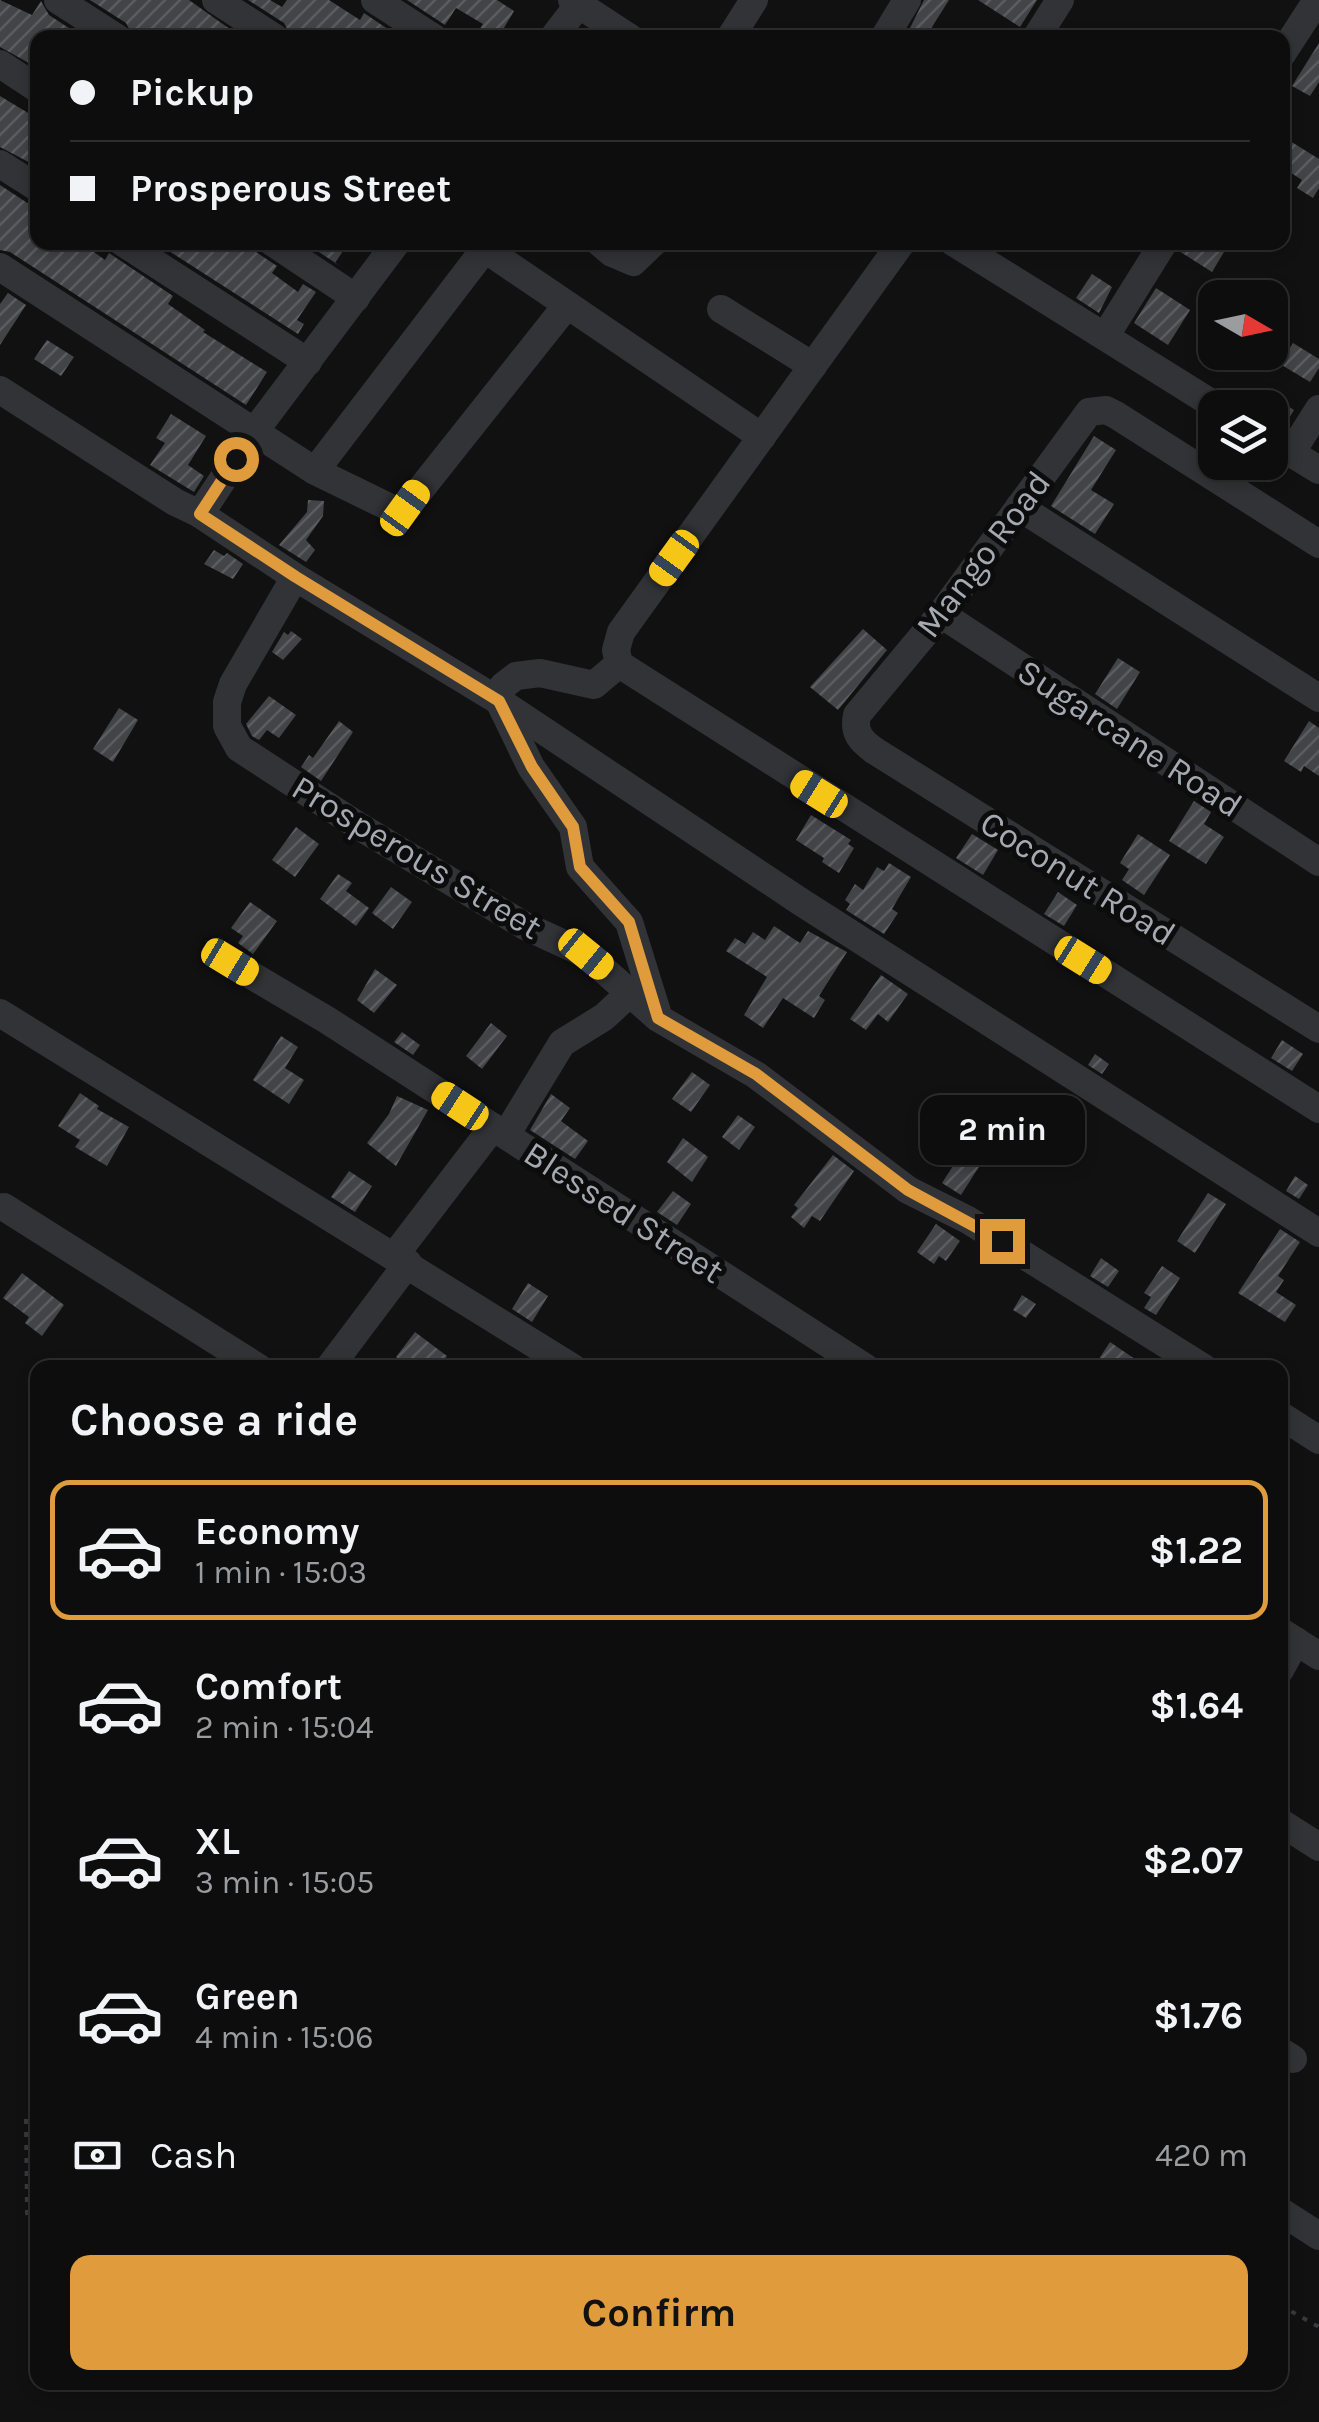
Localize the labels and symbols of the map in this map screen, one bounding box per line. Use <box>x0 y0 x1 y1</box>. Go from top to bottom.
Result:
north arrow <box>1198 280 1288 370</box>
route start <box>214 437 259 482</box>
street label: Mango Road <box>908 463 1059 646</box>
car <box>375 475 435 541</box>
car <box>644 525 704 591</box>
street label: Sugarcane Road <box>1010 651 1250 826</box>
car <box>786 765 852 823</box>
street label: Prosperous Street <box>285 767 549 948</box>
street label: Coconut Road <box>973 802 1183 955</box>
car <box>553 923 619 985</box>
car <box>1050 931 1116 989</box>
car <box>197 934 263 990</box>
car <box>427 1077 493 1135</box>
callout: 2 min <box>920 1096 1084 1166</box>
street label: Blessed Street <box>516 1133 731 1292</box>
route end <box>980 1219 1025 1264</box>

